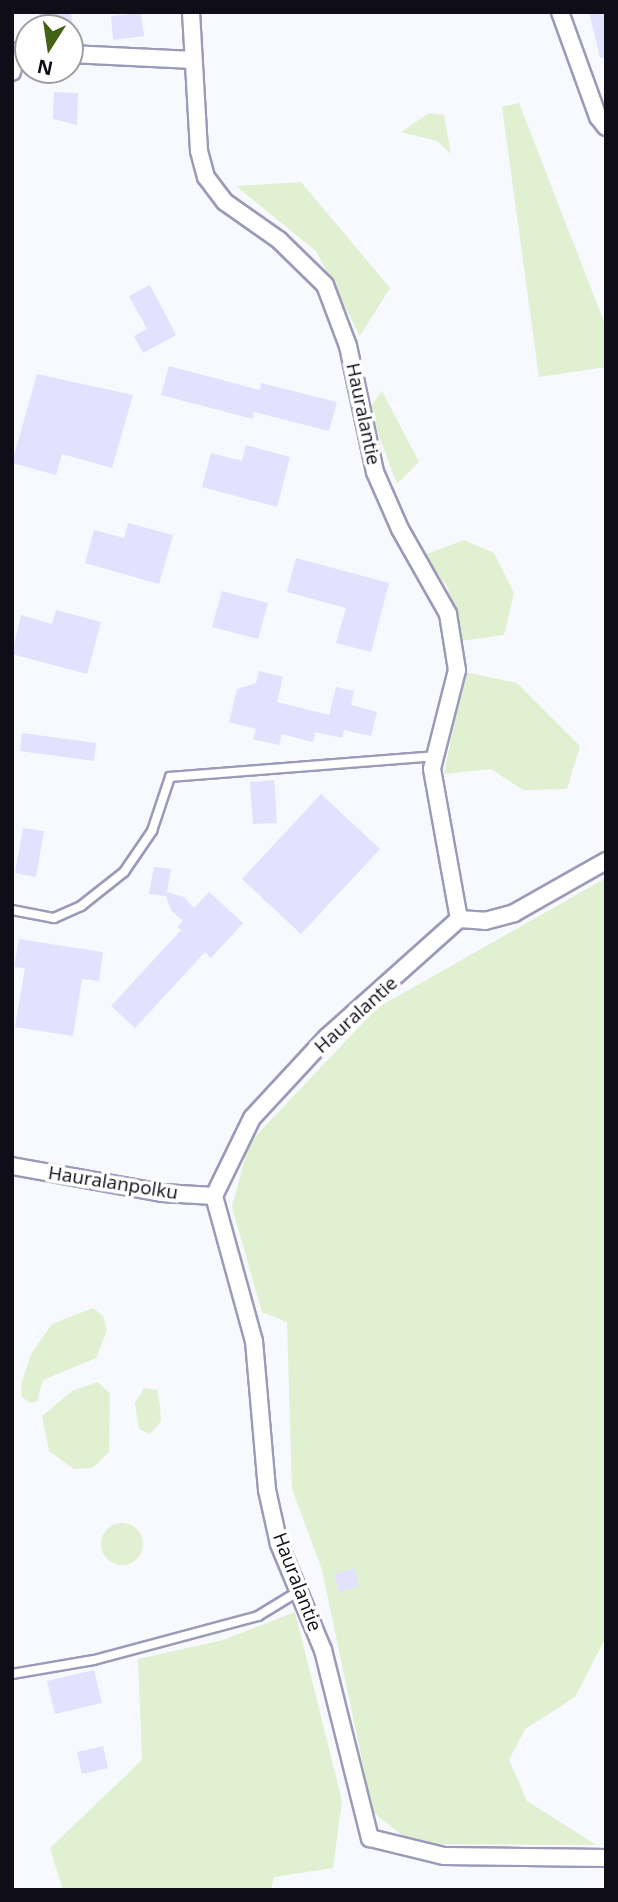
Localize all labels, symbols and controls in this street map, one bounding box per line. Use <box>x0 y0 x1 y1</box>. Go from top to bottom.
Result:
north arrow <box>14 14 84 84</box>
text: N <box>35 53 55 82</box>
street label: Hauralantie <box>341 361 385 467</box>
street label: Hauralantie <box>310 972 402 1058</box>
street label: Hauralanpolku <box>47 1161 179 1205</box>
street label: Hauralantie <box>268 1529 326 1635</box>

